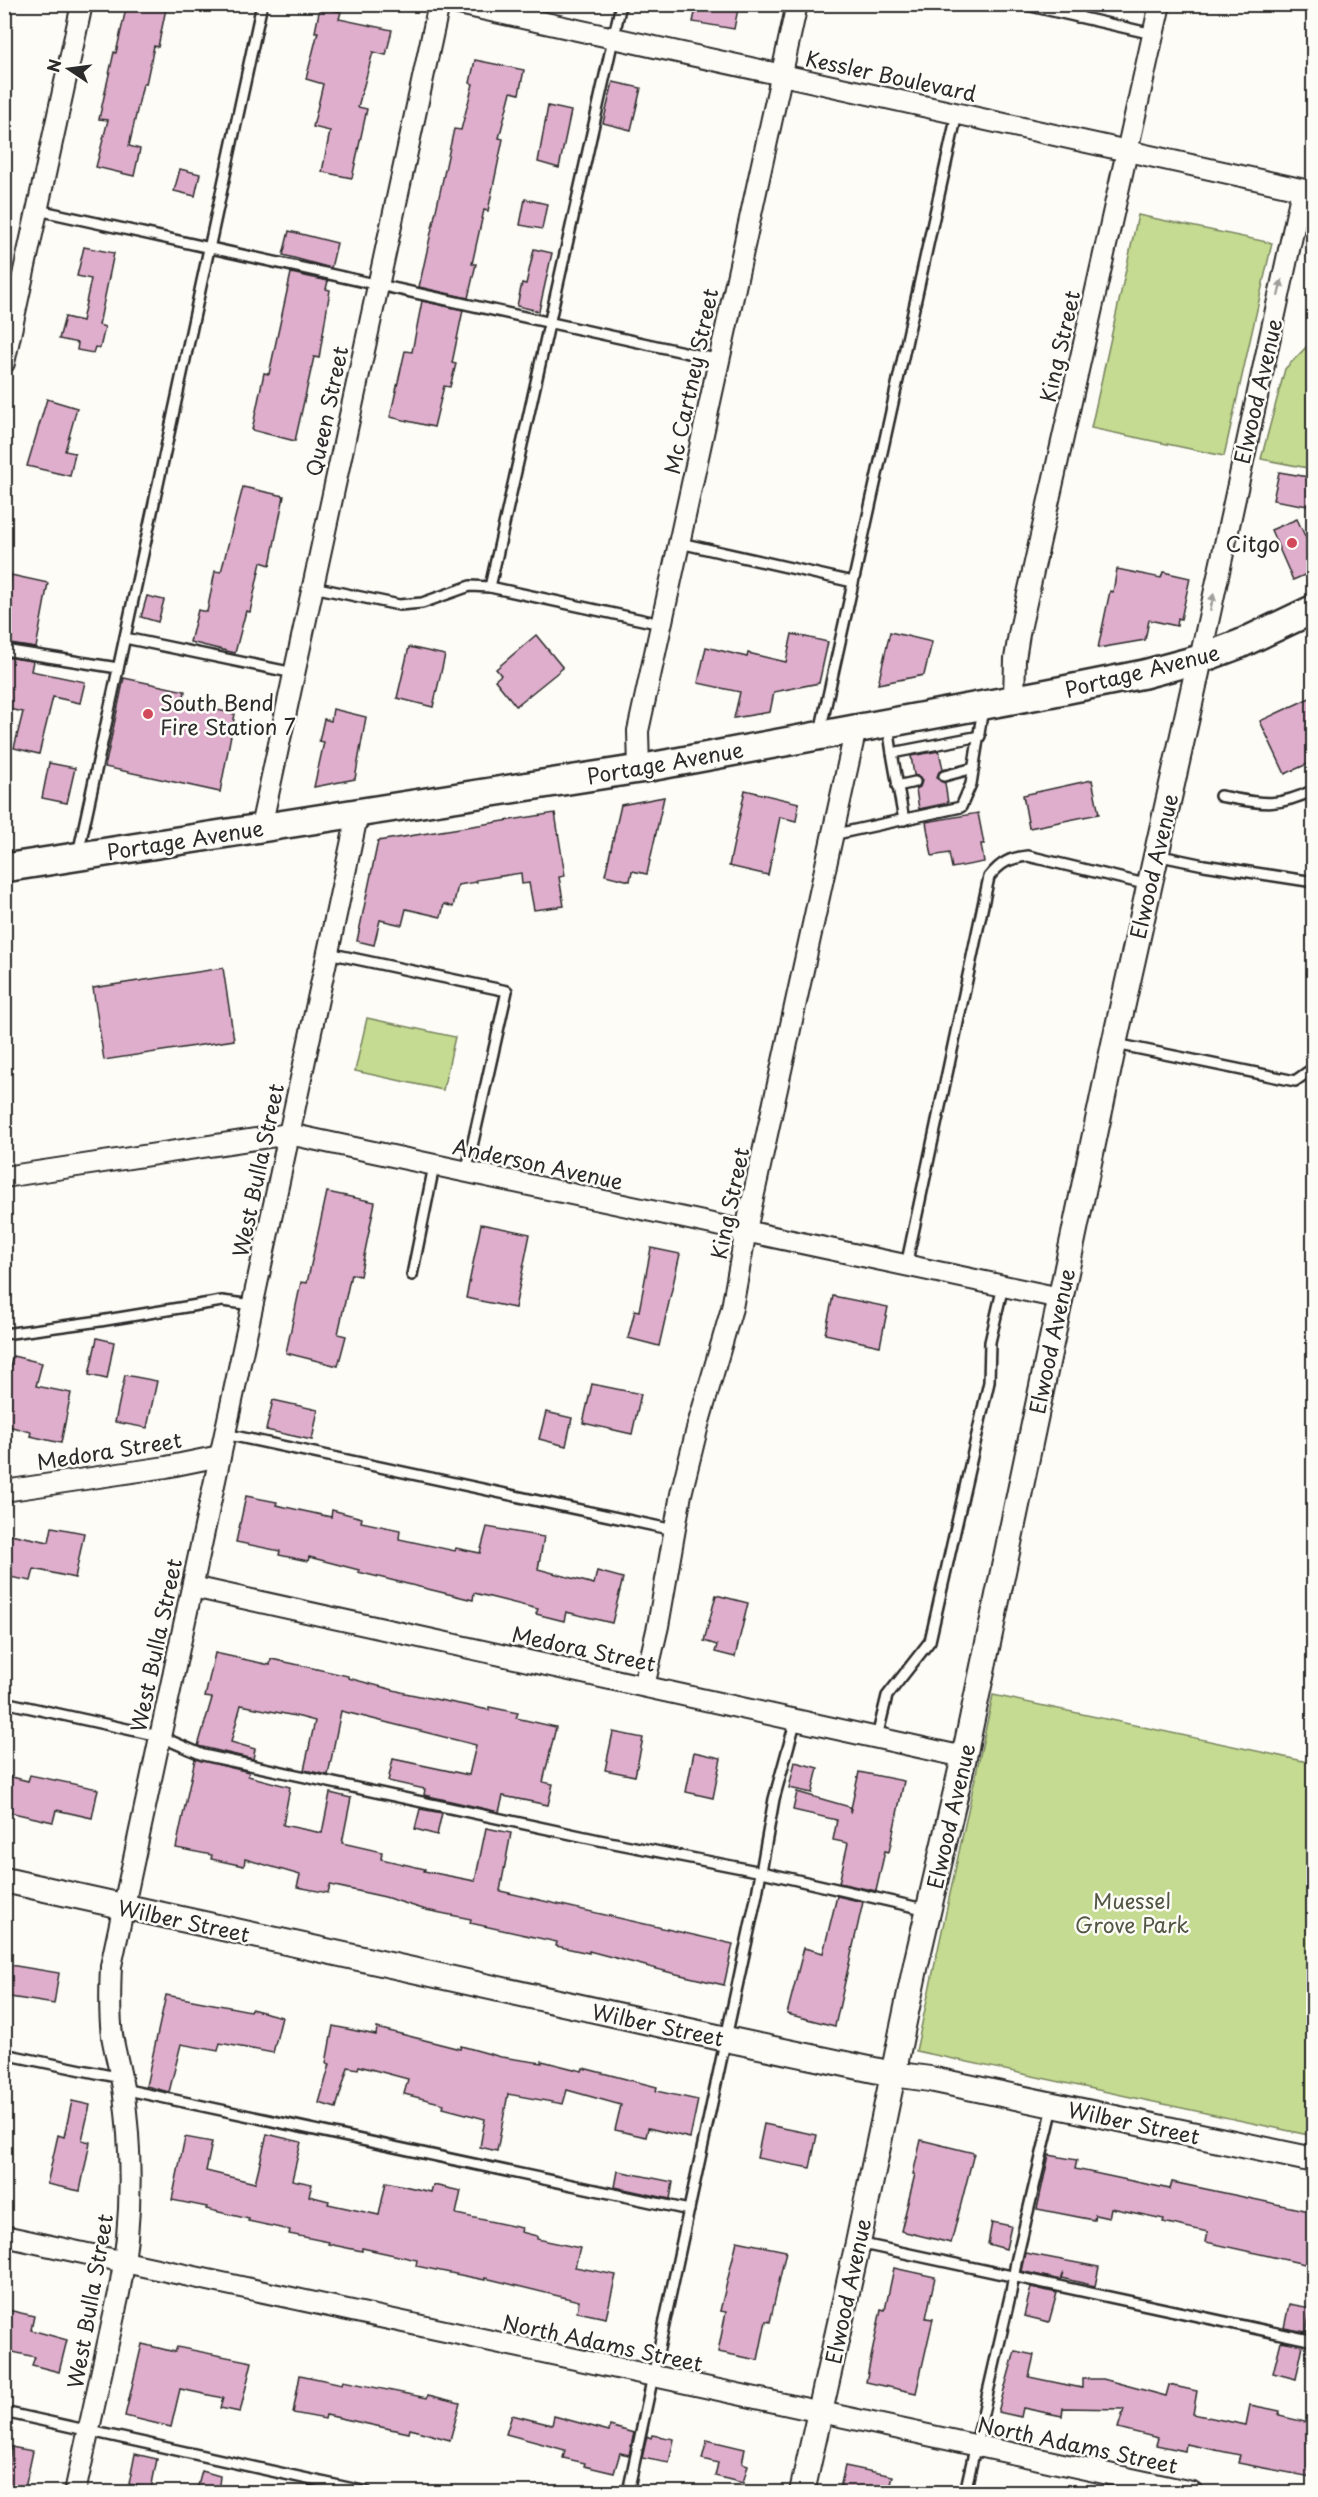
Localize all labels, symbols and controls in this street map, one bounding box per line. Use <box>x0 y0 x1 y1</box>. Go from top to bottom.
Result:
north arrow <box>39 39 99 99</box>
street label: Kessler Boulevard <box>803 41 980 109</box>
text: N <box>40 57 67 74</box>
one-way arrow <box>1276 279 1286 298</box>
street label: Mc Cartney Street <box>655 285 725 477</box>
street label: King Street <box>1031 287 1087 405</box>
street label: Elwood Avenue <box>1225 315 1289 467</box>
street label: Queen Street <box>297 343 355 479</box>
place label: Citgo <box>1226 527 1280 559</box>
marker: Citgo <box>1285 536 1299 550</box>
one-way arrow <box>1208 592 1217 611</box>
street label: Portage Avenue <box>1061 635 1223 705</box>
place label: South Bend Fire Station 7 <box>160 686 296 742</box>
marker: South Bend Fire Station 7 <box>141 707 155 721</box>
street label: Portage Avenue <box>584 732 746 792</box>
street label: Elwood Avenue <box>1121 790 1185 942</box>
street label: Portage Avenue <box>104 811 266 867</box>
street label: West Bulla Street <box>223 1080 291 1260</box>
street label: Anderson Avenue <box>450 1129 626 1197</box>
street label: King Street <box>702 1144 756 1262</box>
street label: Elwood Avenue <box>1020 1265 1082 1417</box>
street label: Medora Street <box>34 1423 184 1477</box>
street label: West Bulla Street <box>121 1555 189 1735</box>
street label: Medora Street <box>509 1617 659 1679</box>
street label: Elwood Avenue <box>918 1740 982 1892</box>
park label: Muessel Grove Park <box>1075 1884 1189 1940</box>
street label: Wilber Street <box>115 1890 253 1950</box>
street label: Wilber Street <box>589 1994 727 2054</box>
street label: Wilber Street <box>1065 2092 1203 2152</box>
street label: West Bulla Street <box>58 2211 120 2391</box>
street label: Elwood Avenue <box>816 2215 878 2367</box>
street label: North Adams Street <box>500 2305 706 2379</box>
street label: North Adams Street <box>975 2407 1181 2481</box>

